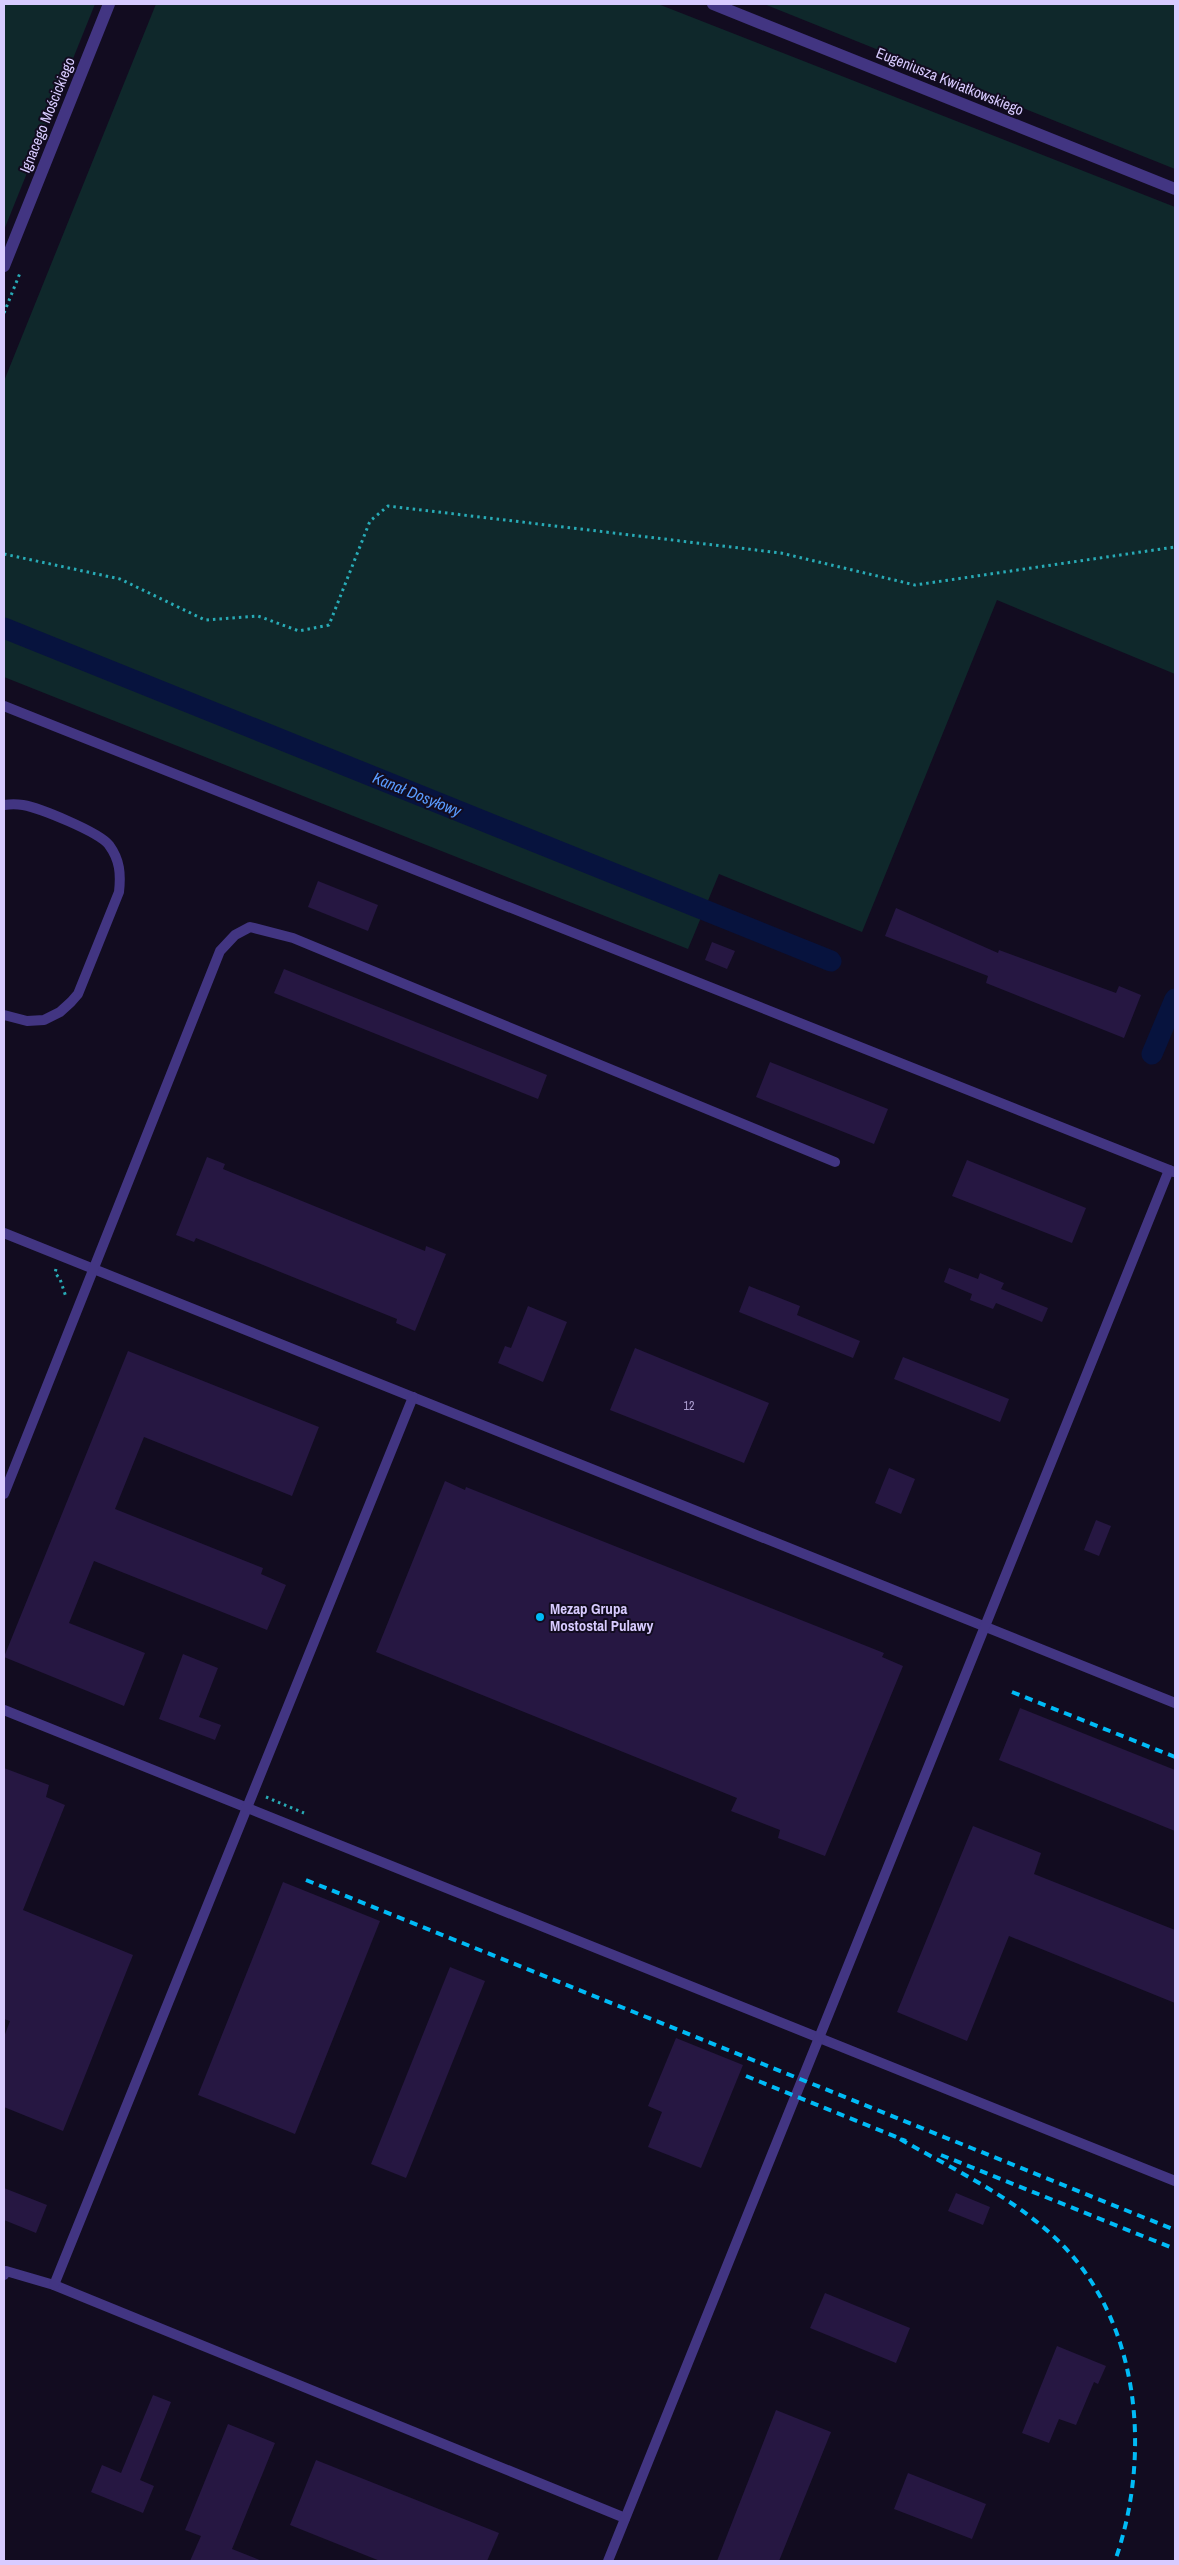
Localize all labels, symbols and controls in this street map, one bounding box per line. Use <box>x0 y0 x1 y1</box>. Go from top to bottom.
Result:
street label: Eugeniusza Kwiatkowskiego <box>873 42 1027 120</box>
street label: Ignacego Mościckiego <box>14 54 80 176</box>
water label: Kanał Dosyłowy <box>370 766 466 822</box>
house number: 12 <box>684 1398 694 1414</box>
place label: Mezap Grupa Mostostal Pulawy <box>550 1598 653 1636</box>
marker: Mezap Grupa Mostostal Pulawy <box>534 1611 546 1623</box>

